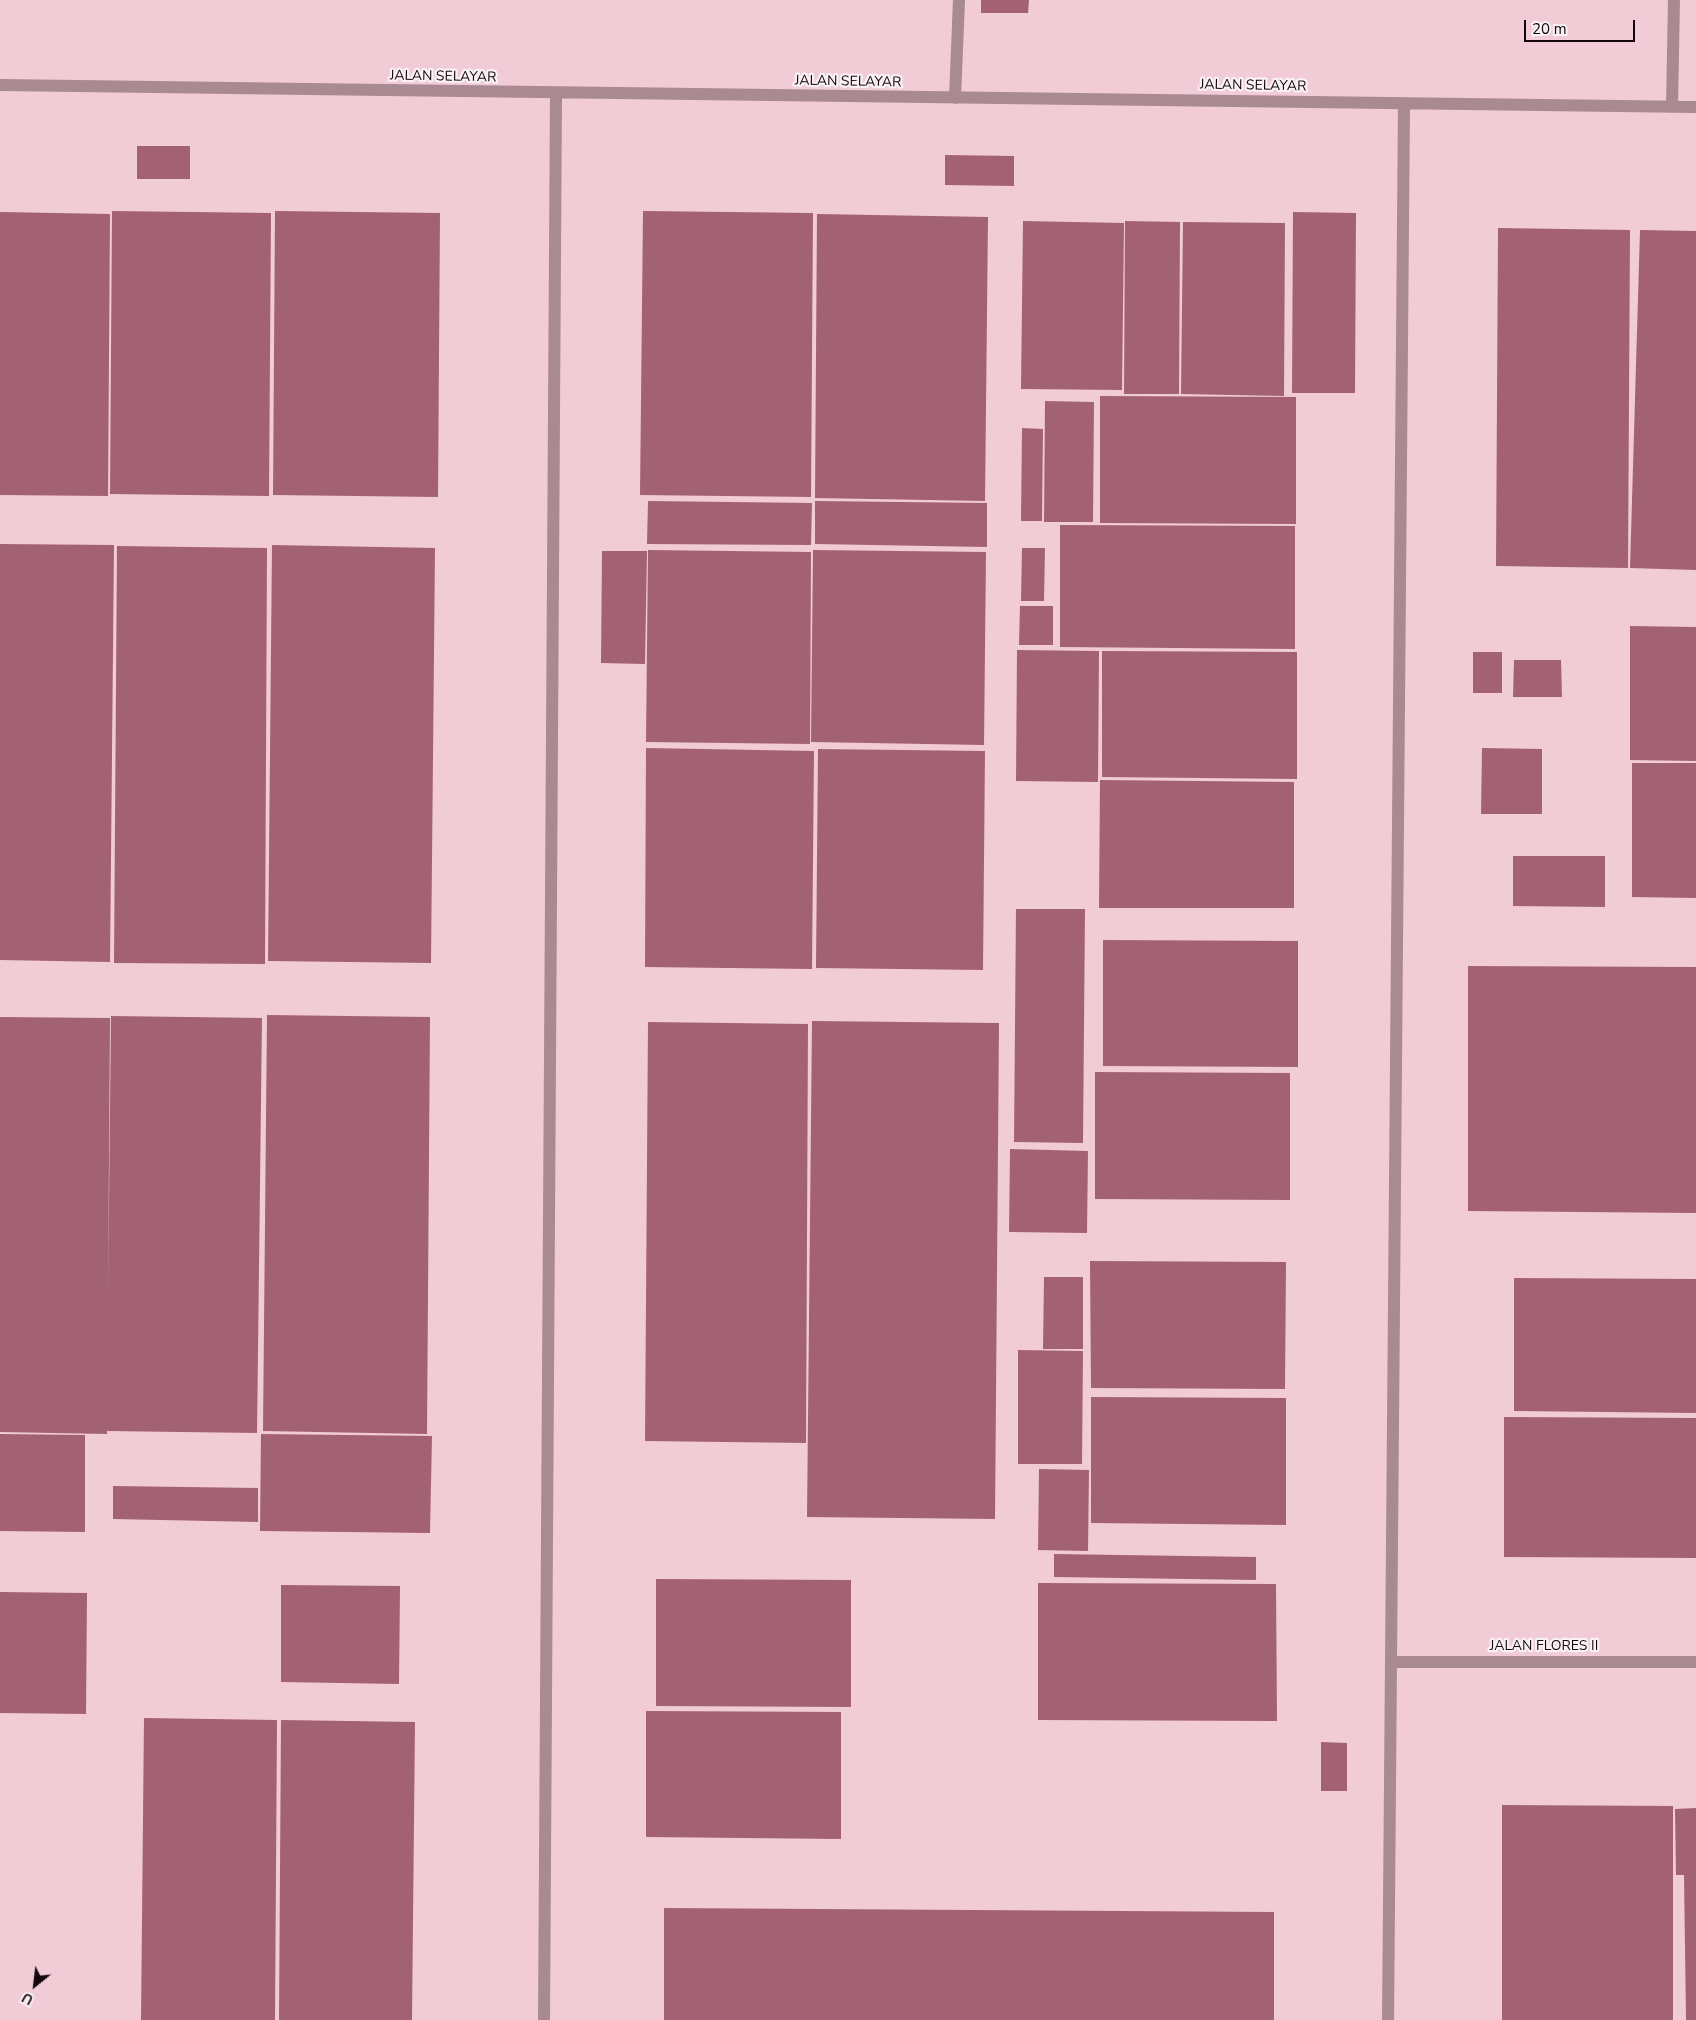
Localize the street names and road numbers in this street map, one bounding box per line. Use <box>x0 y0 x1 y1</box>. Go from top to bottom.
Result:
street label: JALAN SELAYAR <box>390 68 496 86</box>
street label: JALAN SELAYAR <box>795 73 901 91</box>
street label: JALAN SELAYAR <box>1200 77 1306 95</box>
street label: JALAN FLORES II <box>1490 1639 1598 1655</box>

